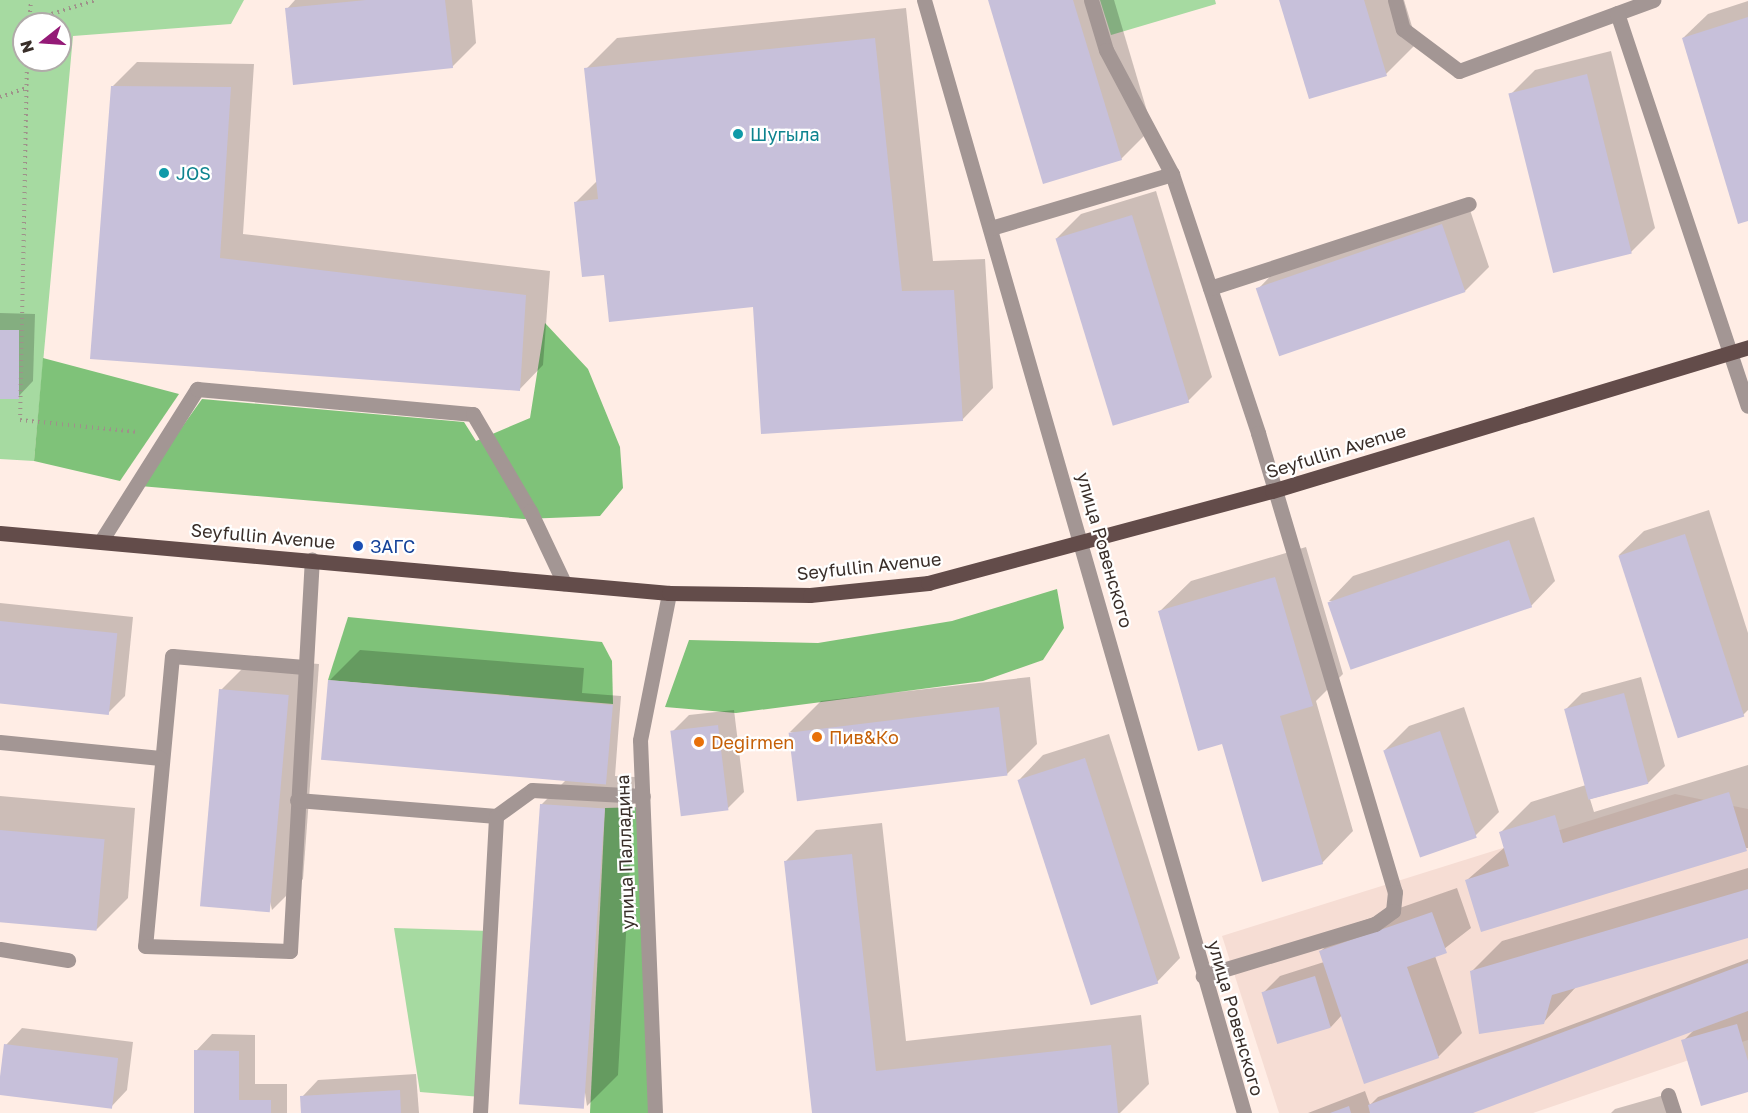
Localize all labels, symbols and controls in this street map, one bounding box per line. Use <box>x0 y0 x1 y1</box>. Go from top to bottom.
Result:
north arrow <box>12 12 72 72</box>
text: N <box>15 38 38 55</box>
place label: Шугыла <box>750 123 820 145</box>
marker: Шугыла <box>731 127 745 141</box>
place label: JOS <box>176 162 211 184</box>
marker: JOS <box>157 166 171 180</box>
street label: Seyfullin Avenue <box>1264 419 1408 483</box>
street label: улица Ровенского <box>1072 470 1138 630</box>
street label: Seyfullin Avenue <box>190 519 336 553</box>
place label: ЗАГС <box>370 535 415 557</box>
marker: ЗАГС <box>351 539 365 553</box>
street label: Seyfullin Avenue <box>796 548 942 584</box>
place label: Пив&Ко <box>829 726 899 748</box>
marker: Пив&Ко <box>810 730 824 744</box>
place label: Degirmen <box>711 731 794 753</box>
marker: Degirmen <box>692 735 706 749</box>
street label: улица Палладина <box>611 774 639 930</box>
street label: улица Ровенского <box>1203 938 1269 1098</box>

